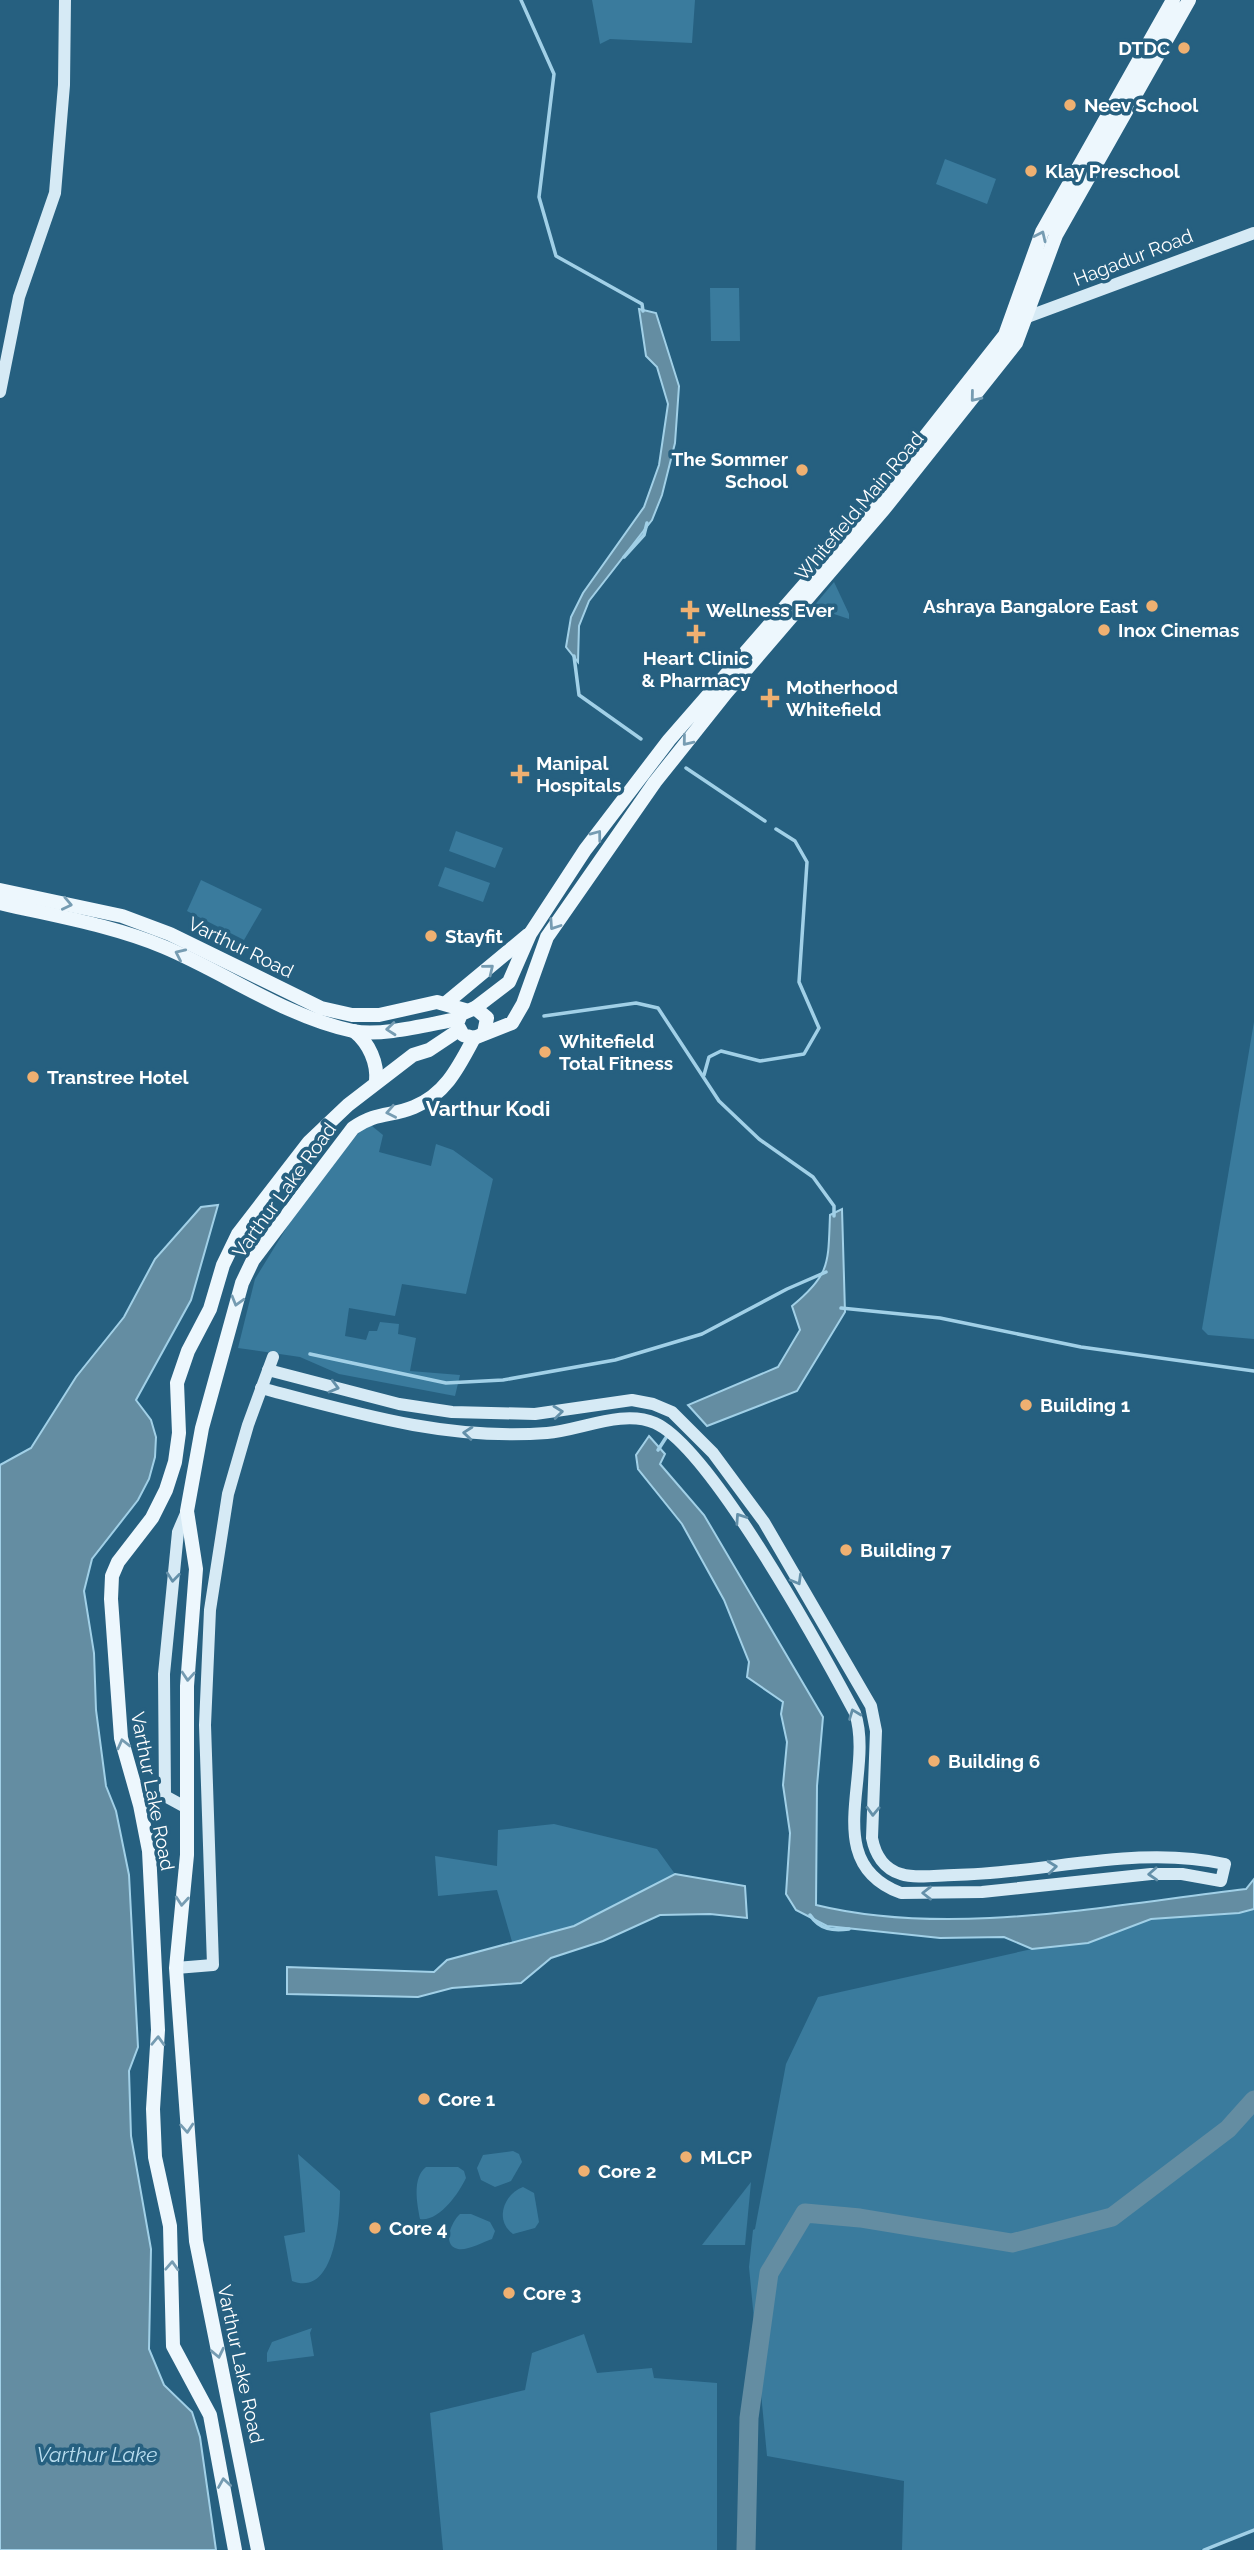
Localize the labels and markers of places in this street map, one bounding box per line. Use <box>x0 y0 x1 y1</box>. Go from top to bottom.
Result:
place label: DTDC <box>1118 37 1170 59</box>
marker: DTDC <box>1176 40 1192 56</box>
place label: Neev School <box>1084 94 1199 116</box>
marker: Neev School <box>1062 97 1078 113</box>
place label: Klay Preschool <box>1045 160 1181 182</box>
marker: Klay Preschool <box>1023 163 1039 179</box>
place label: The Sommer School <box>672 448 789 492</box>
marker: The Sommer School <box>794 462 810 478</box>
place label: Ashraya Bangalore East <box>923 595 1139 617</box>
marker: Ashraya Bangalore East <box>1144 598 1160 614</box>
place label: Wellness Ever <box>706 599 835 621</box>
marker: Wellness Ever <box>680 600 700 620</box>
place label: Inox Cinemas <box>1118 619 1239 641</box>
marker: Inox Cinemas <box>1096 622 1112 638</box>
marker: Heart Clinic & Pharmacy <box>686 624 706 644</box>
place label: Heart Clinic & Pharmacy <box>641 647 751 691</box>
place label: Motherhood Whitefield <box>786 676 898 720</box>
marker: Motherhood Whitefield <box>760 688 780 708</box>
place label: Manipal Hospitals <box>536 752 621 796</box>
marker: Manipal Hospitals <box>510 764 530 784</box>
place label: Stayfit <box>445 925 503 947</box>
marker: Stayfit <box>423 928 439 944</box>
place label: Whitefield Total Fitness <box>559 1030 673 1074</box>
marker: Whitefield Total Fitness <box>537 1044 553 1060</box>
place label: Transtree Hotel <box>47 1066 190 1088</box>
marker: Transtree Hotel <box>25 1069 41 1085</box>
place label: Building 1 <box>1040 1394 1130 1416</box>
marker: Building 1 <box>1018 1397 1034 1413</box>
place label: Building 7 <box>860 1539 952 1561</box>
marker: Building 7 <box>838 1542 854 1558</box>
place label: Building 6 <box>948 1750 1040 1772</box>
marker: Building 6 <box>926 1753 942 1769</box>
place label: Core 1 <box>438 2088 495 2110</box>
marker: Core 1 <box>416 2091 432 2107</box>
place label: MLCP <box>700 2146 752 2168</box>
marker: MLCP <box>678 2149 694 2165</box>
place label: Core 2 <box>598 2160 656 2182</box>
marker: Core 2 <box>576 2163 592 2179</box>
place label: Core 4 <box>389 2217 448 2239</box>
marker: Core 4 <box>367 2220 383 2236</box>
place label: Core 3 <box>523 2282 581 2304</box>
marker: Core 3 <box>501 2285 517 2301</box>

